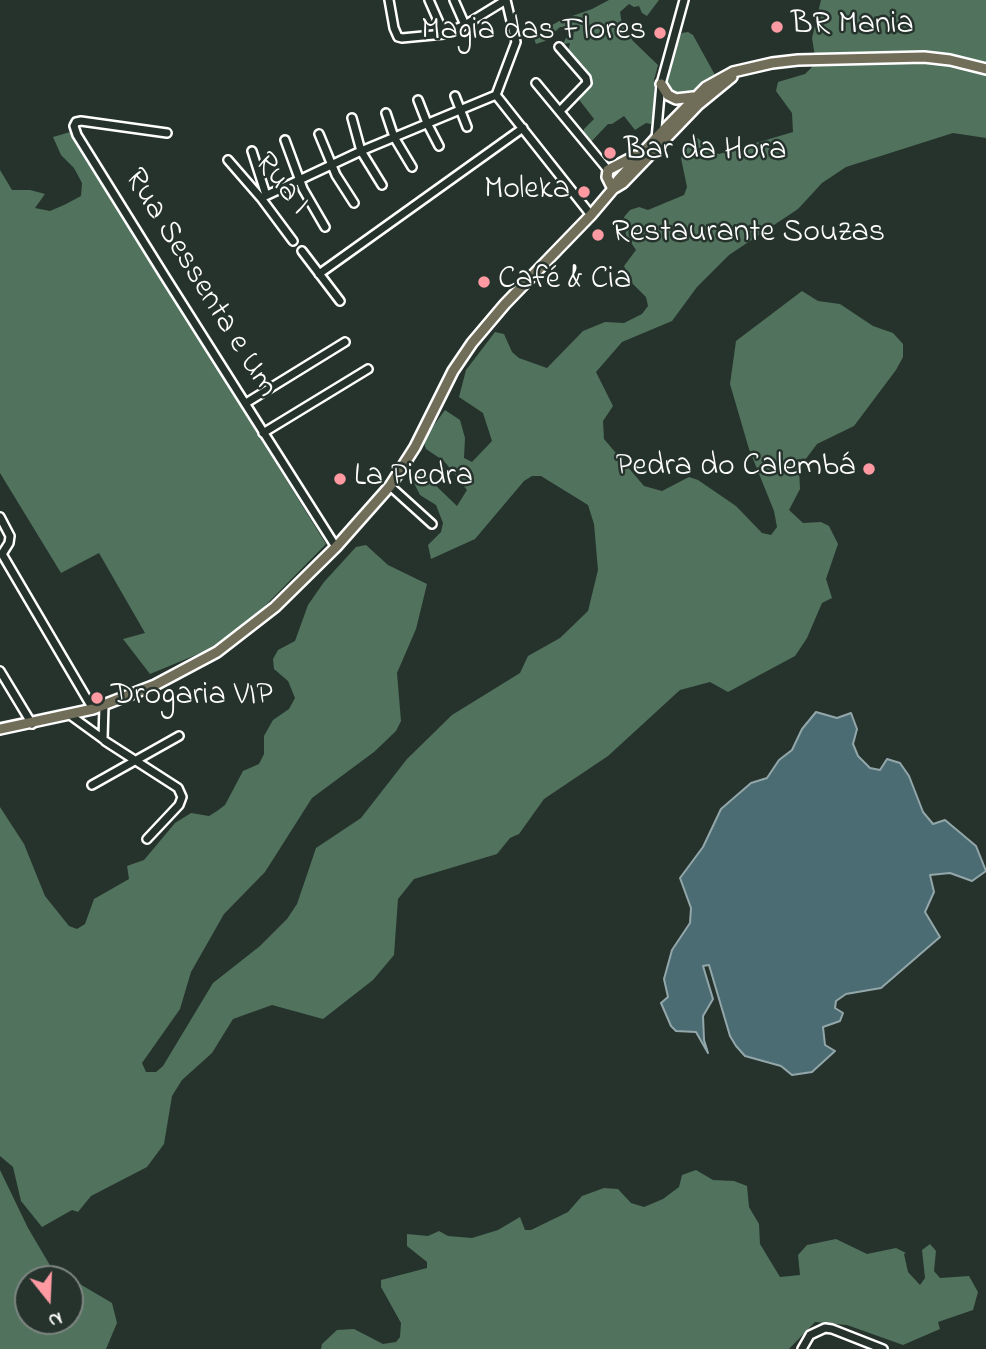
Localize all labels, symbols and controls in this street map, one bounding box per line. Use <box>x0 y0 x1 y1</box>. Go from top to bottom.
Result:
place label: BR Mania <box>791 8 914 46</box>
place label: Magia das Flores <box>421 14 646 52</box>
marker: BR Mania <box>769 19 785 35</box>
marker: Magia das Flores <box>652 25 668 41</box>
place label: Bar da Hora <box>624 134 786 172</box>
marker: Bar da Hora <box>602 145 618 161</box>
street label: Rua I <box>243 146 317 224</box>
street label: Rua Sessenta e Um <box>113 163 285 405</box>
place label: Moleka <box>484 173 570 211</box>
marker: Moleka <box>576 184 592 200</box>
place label: Restaurante Souzas <box>612 216 885 254</box>
marker: Restaurante Souzas <box>590 227 606 243</box>
place label: Café & Cia <box>498 263 631 301</box>
marker: Café & Cia <box>476 274 492 290</box>
place label: Pedra do Calembá <box>616 450 855 488</box>
place label: La Piedra <box>354 460 473 498</box>
marker: Pedra do Calembá <box>861 461 877 477</box>
marker: La Piedra <box>332 471 348 487</box>
place label: Drogaria VIP <box>111 679 273 717</box>
marker: Drogaria VIP <box>89 690 105 706</box>
north arrow <box>14 1265 84 1335</box>
text: N <box>45 1304 65 1333</box>

